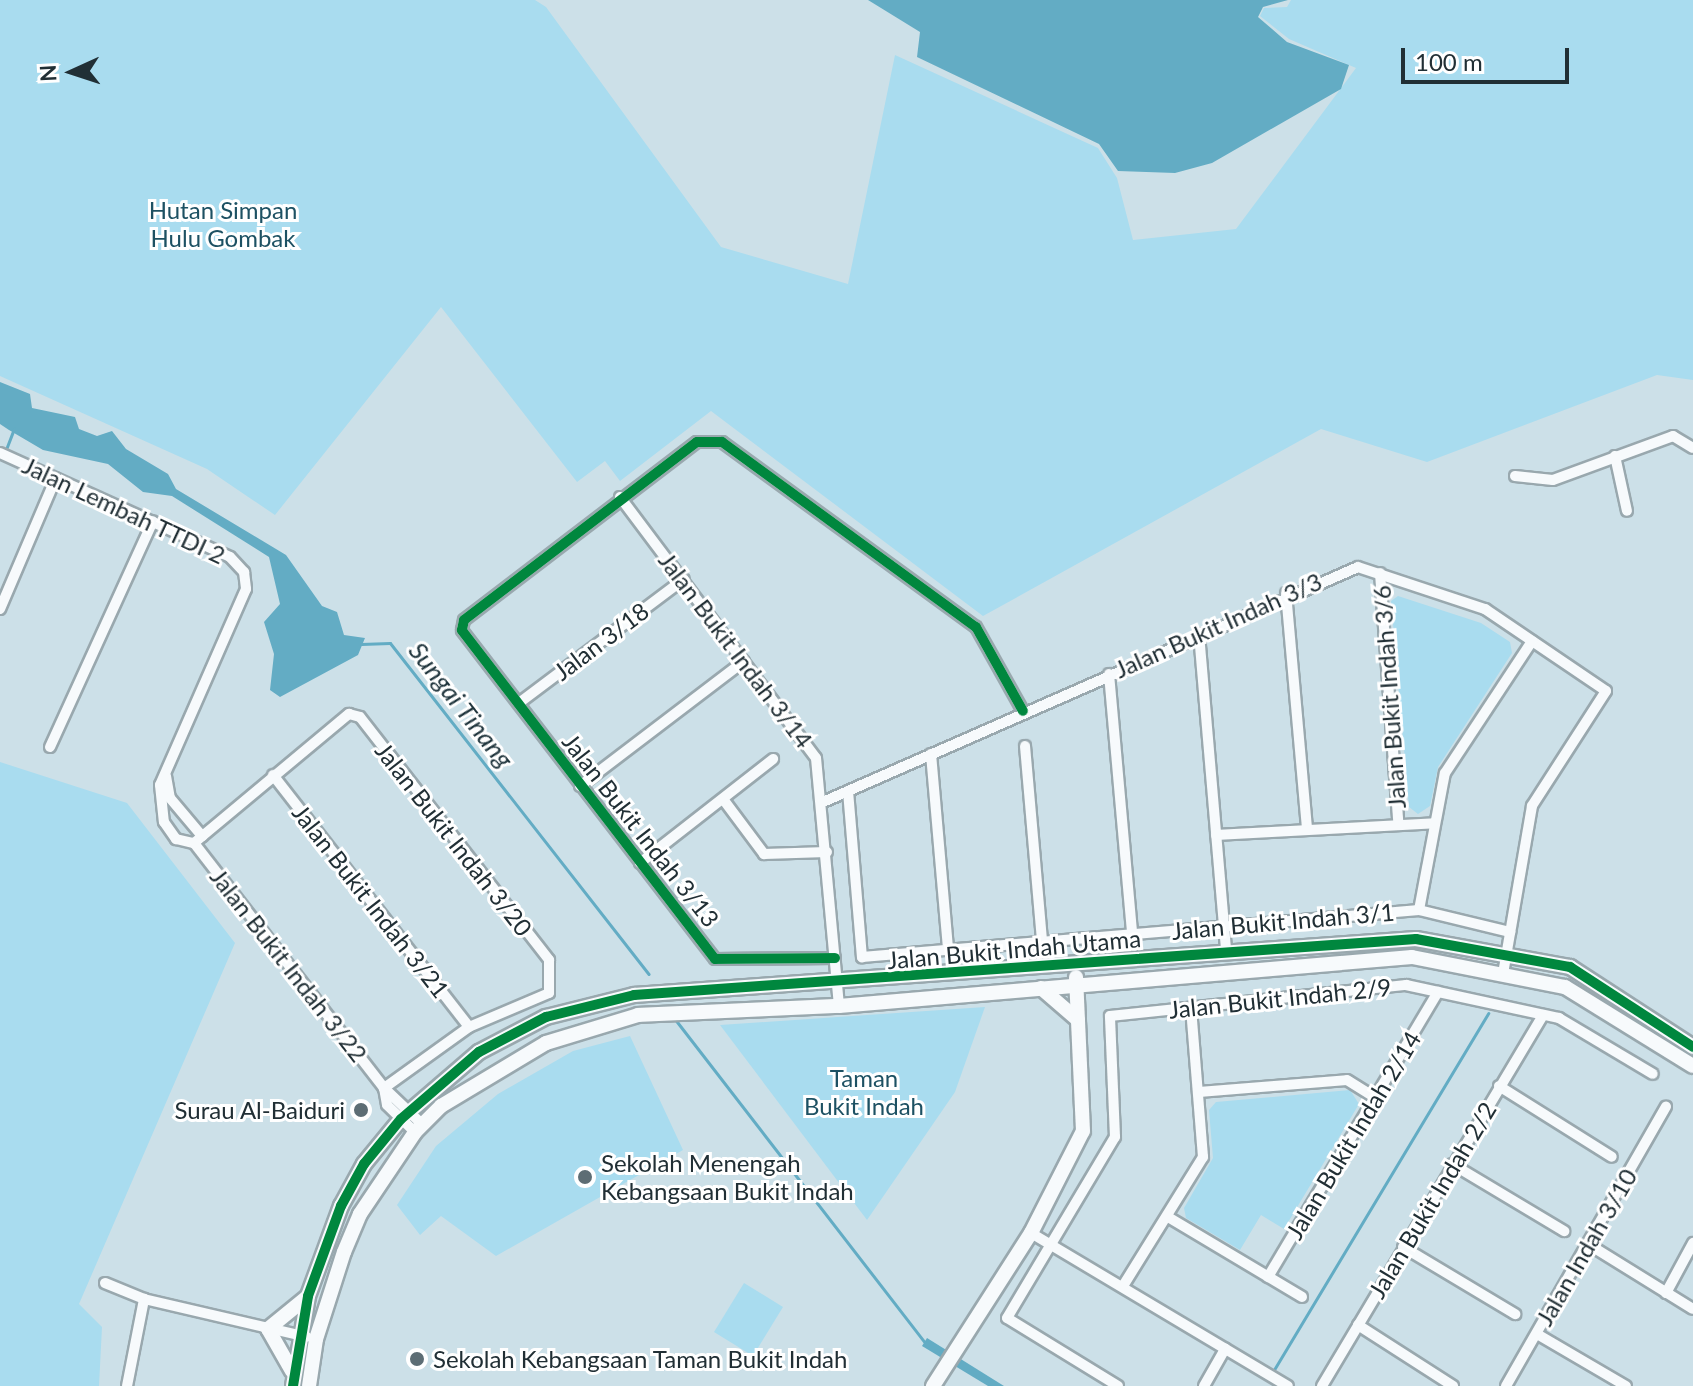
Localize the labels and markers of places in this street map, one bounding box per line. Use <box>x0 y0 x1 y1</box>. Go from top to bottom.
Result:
place label: Surau Al-Baiduri <box>174 1096 345 1124</box>
marker: Surau Al-Baiduri <box>352 1101 370 1119</box>
place label: Sekolah Menengah Kebangsaan Bukit Indah <box>601 1149 854 1205</box>
marker: Sekolah Menengah Kebangsaan Bukit Indah <box>576 1168 594 1186</box>
place label: Sekolah Kebangsaan Taman Bukit Indah <box>433 1345 848 1373</box>
marker: Sekolah Kebangsaan Taman Bukit Indah <box>408 1350 426 1368</box>

